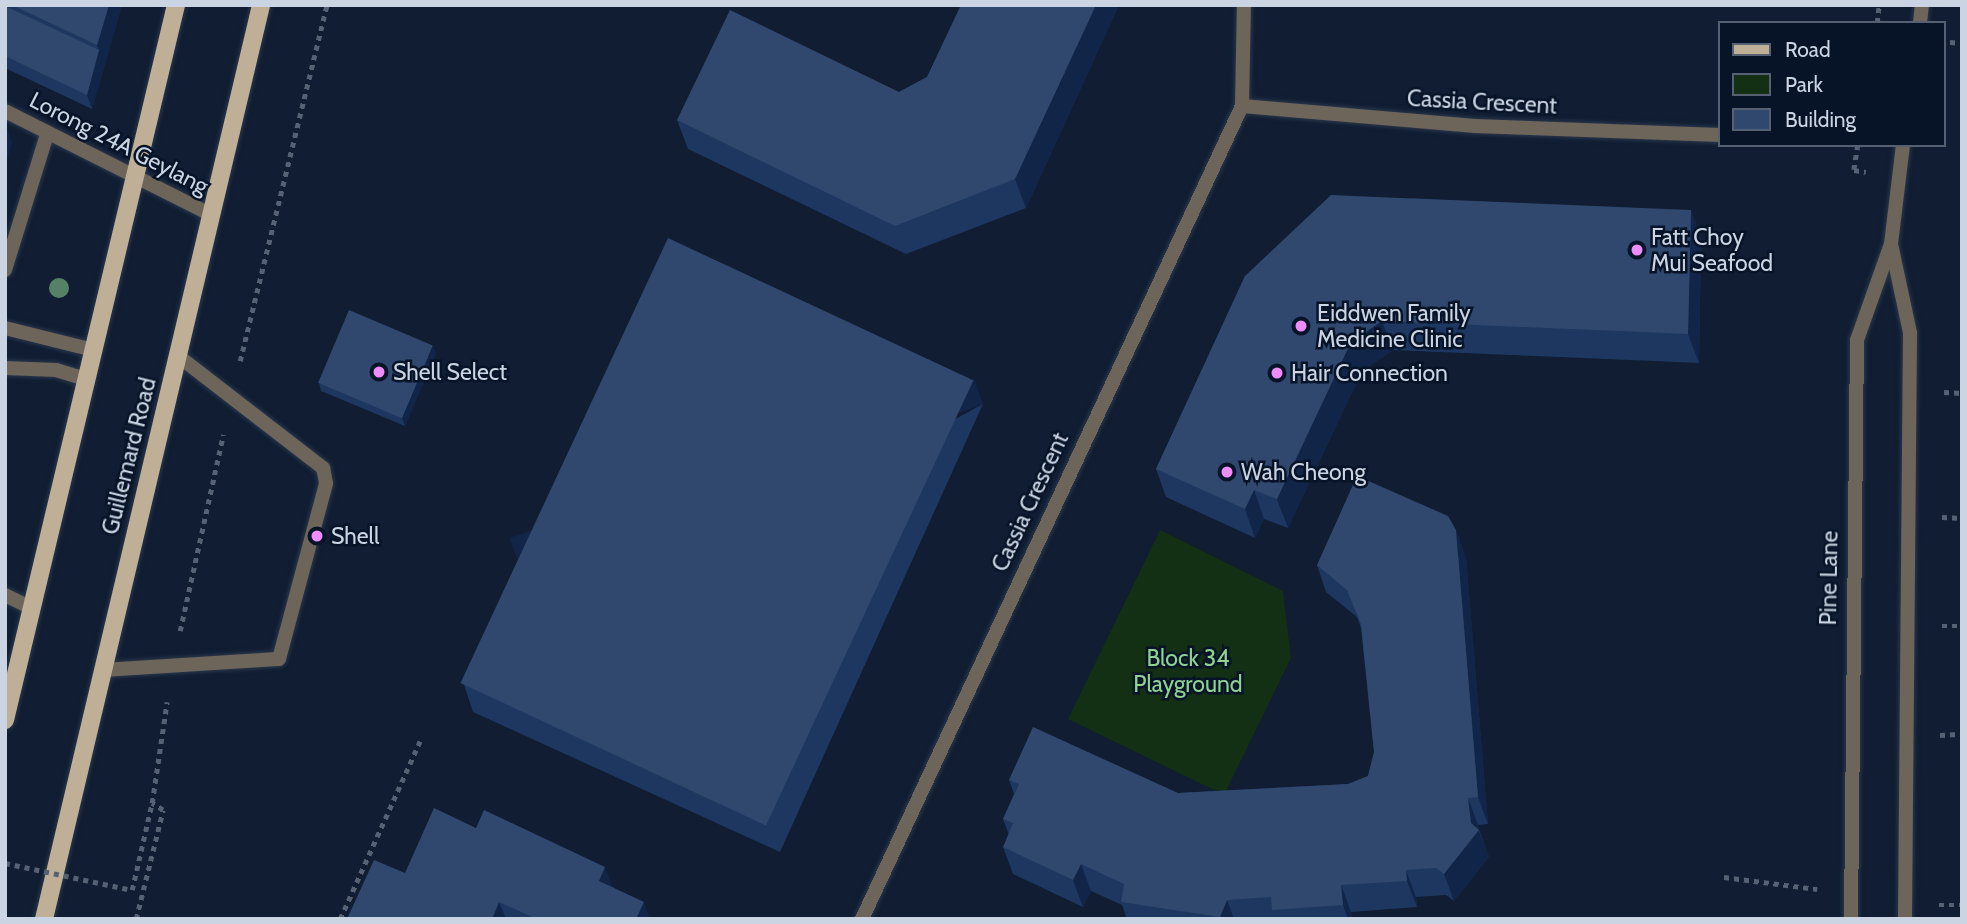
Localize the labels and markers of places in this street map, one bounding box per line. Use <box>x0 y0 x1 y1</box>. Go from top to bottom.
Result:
place label: Fatt Choy Mui Seafood <box>1651 223 1773 277</box>
marker: Fatt Choy Mui Seafood <box>1629 242 1645 258</box>
place label: Eiddwen Family Medicine Clinic <box>1317 299 1471 353</box>
marker: Eiddwen Family Medicine Clinic <box>1291 316 1311 336</box>
place label: Shell Select <box>393 358 507 386</box>
place label: Hair Connection <box>1291 359 1448 387</box>
marker: Shell Select <box>371 364 387 380</box>
marker: Hair Connection <box>1269 365 1285 381</box>
place label: Wah Cheong <box>1241 458 1366 486</box>
marker: Wah Cheong <box>1219 464 1235 480</box>
place label: Shell <box>331 522 379 550</box>
marker: Shell <box>309 528 325 544</box>

